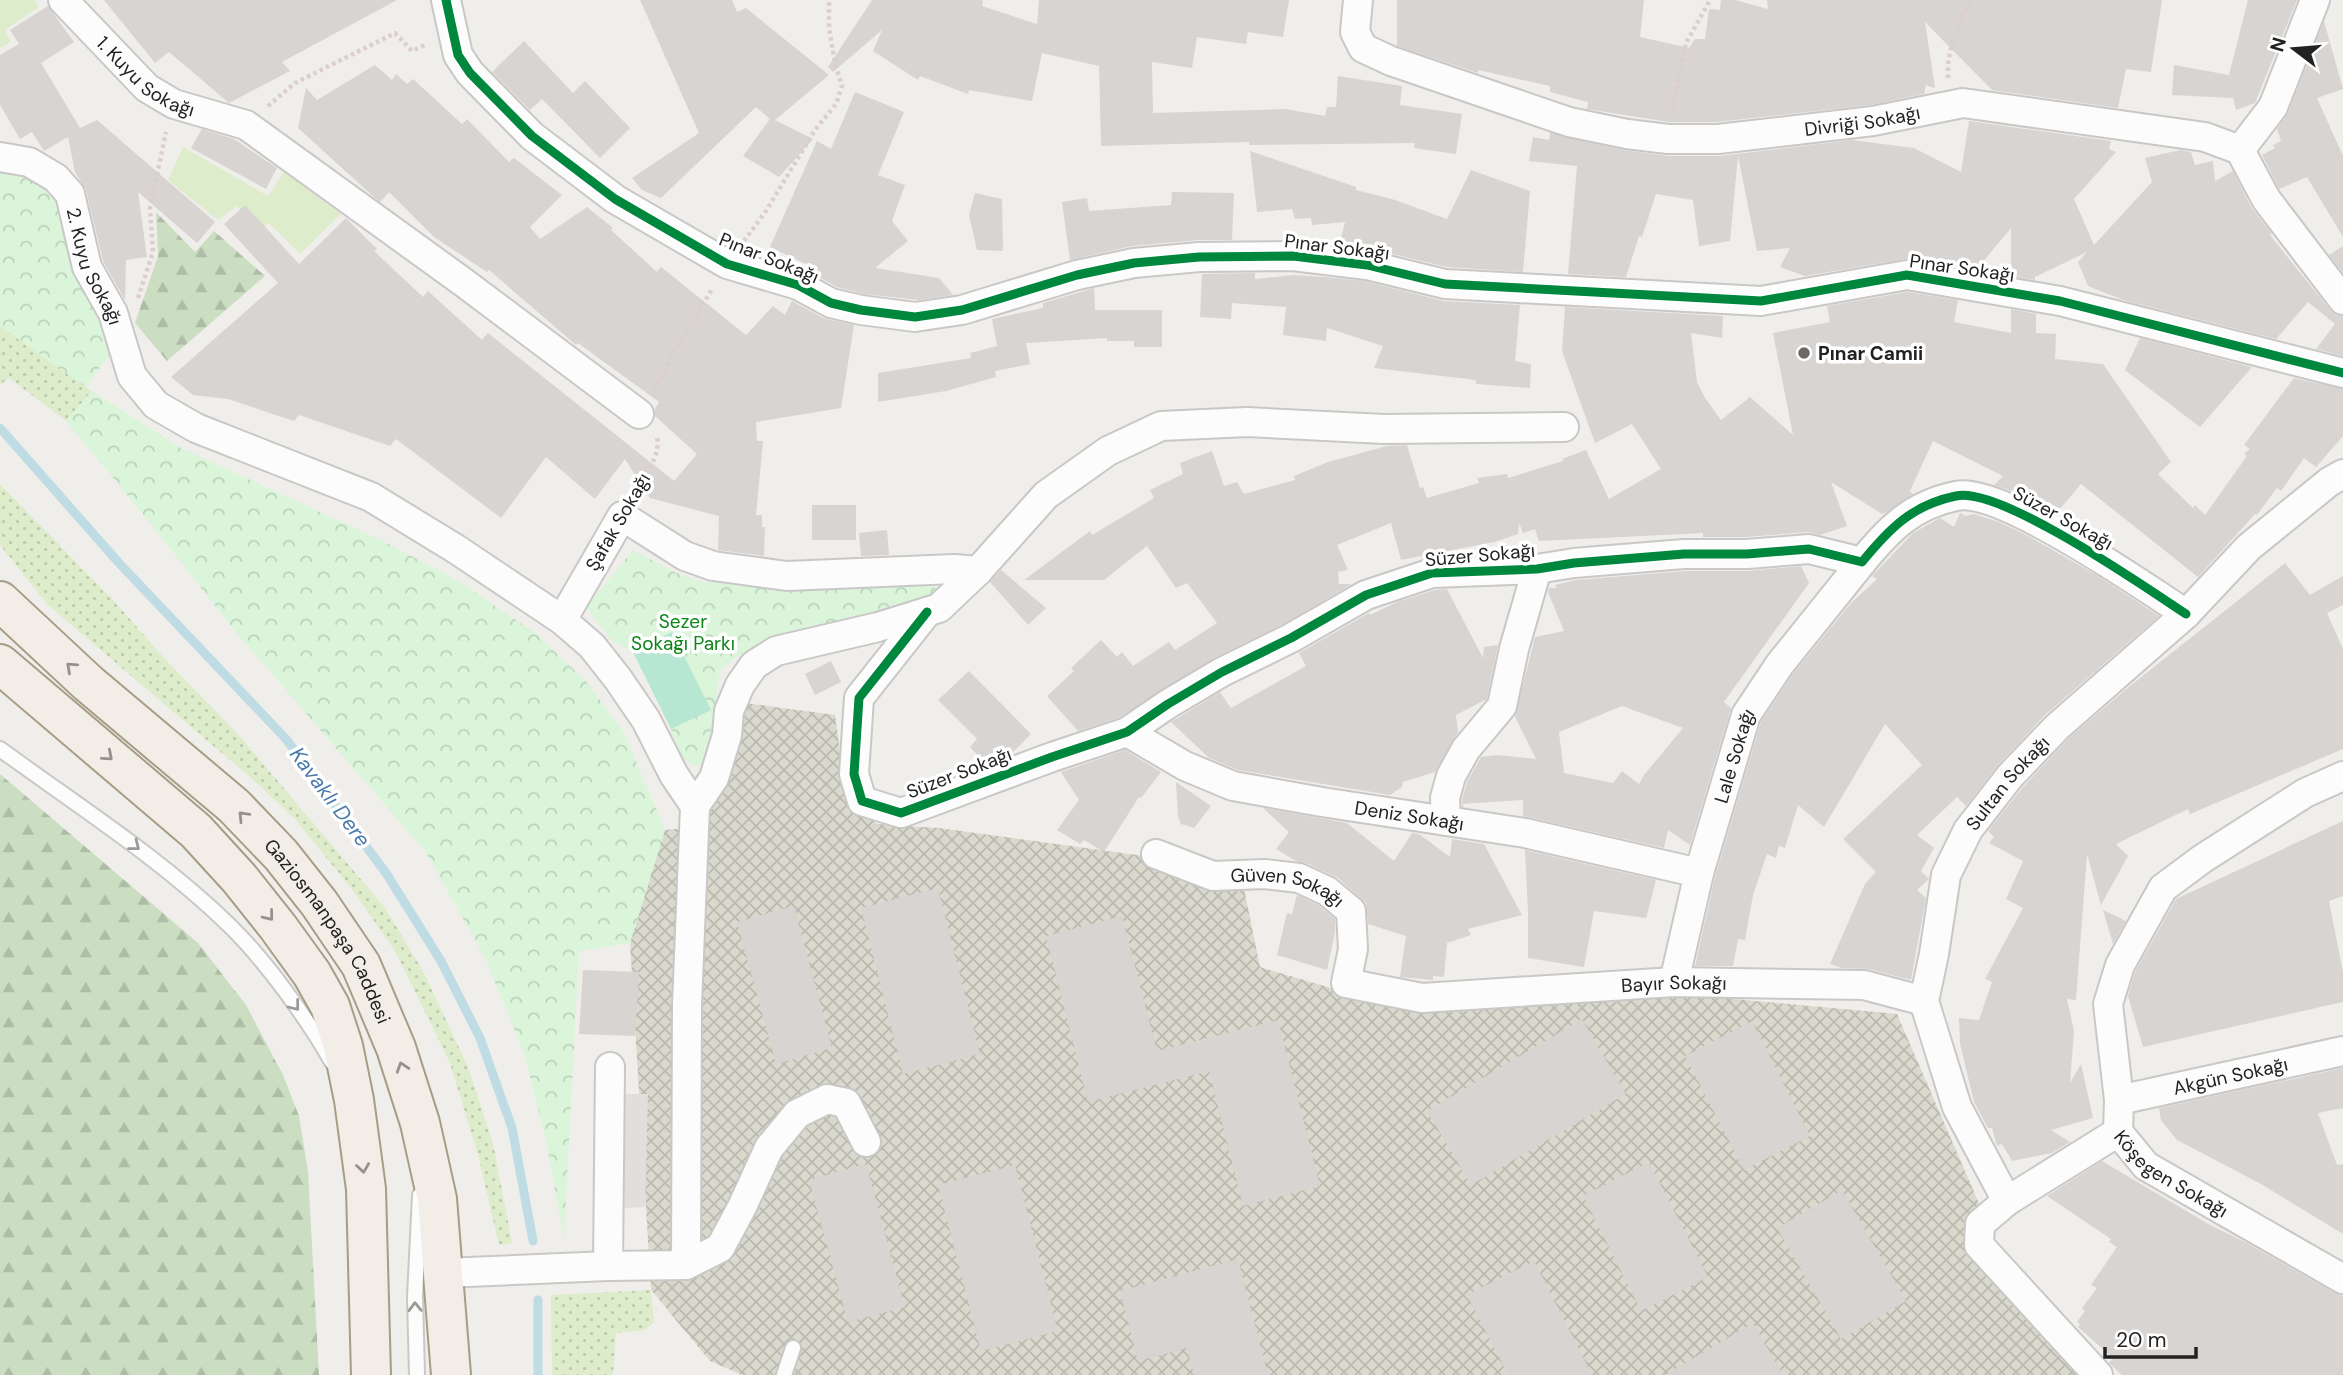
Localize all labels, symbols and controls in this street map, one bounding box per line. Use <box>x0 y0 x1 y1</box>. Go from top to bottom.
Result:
north arrow <box>2259 14 2329 84</box>
street label: 1. Kuyu Sokağı <box>91 30 198 122</box>
text: N <box>2264 34 2292 55</box>
street label: Divriği Sokağı <box>1803 99 1922 141</box>
street label: 2. Kuyu Sokağı <box>61 205 128 328</box>
street label: Pınar Sokağı <box>715 227 823 289</box>
street label: Pınar Sokağı <box>1283 228 1391 266</box>
street label: Pınar Sokağı <box>1908 248 2016 288</box>
place label: Pınar Camii <box>1818 341 1923 366</box>
marker: Pınar Camii <box>1796 345 1812 361</box>
street label: Şafak Sokağı <box>580 468 656 576</box>
street label: Süzer Sokağı <box>2009 480 2117 556</box>
street label: Süzer Sokağı <box>1424 538 1536 572</box>
park label: Sezer Sokağı Parkı <box>631 609 735 656</box>
one-way arrow <box>66 663 79 675</box>
street label: Lale Sokağı <box>1708 703 1760 806</box>
street label: Sultan Sokağı <box>1960 730 2055 835</box>
water label: Kavaklı Dere <box>283 741 377 853</box>
street label: Süzer Sokağı <box>903 742 1015 804</box>
one-way arrow <box>100 748 113 760</box>
street label: Deniz Sokağı <box>1353 795 1466 836</box>
one-way arrow <box>238 811 251 824</box>
street label: Gaziosmanpaşa Caddesi <box>259 833 397 1027</box>
one-way arrow <box>127 838 140 850</box>
street label: Güven Sokağı <box>1230 861 1350 913</box>
one-way arrow <box>261 907 273 920</box>
street label: Bayır Sokağı <box>1620 969 1727 998</box>
one-way arrow <box>287 999 300 1011</box>
street label: Akgün Sokağı <box>2171 1051 2290 1100</box>
one-way arrow <box>396 1061 410 1074</box>
street label: Köşegen Sokağı <box>2109 1125 2233 1223</box>
one-way arrow <box>356 1162 371 1174</box>
one-way arrow <box>408 1301 423 1312</box>
scale bar <box>2105 1316 2196 1360</box>
text: 20 m <box>2116 1326 2167 1354</box>

